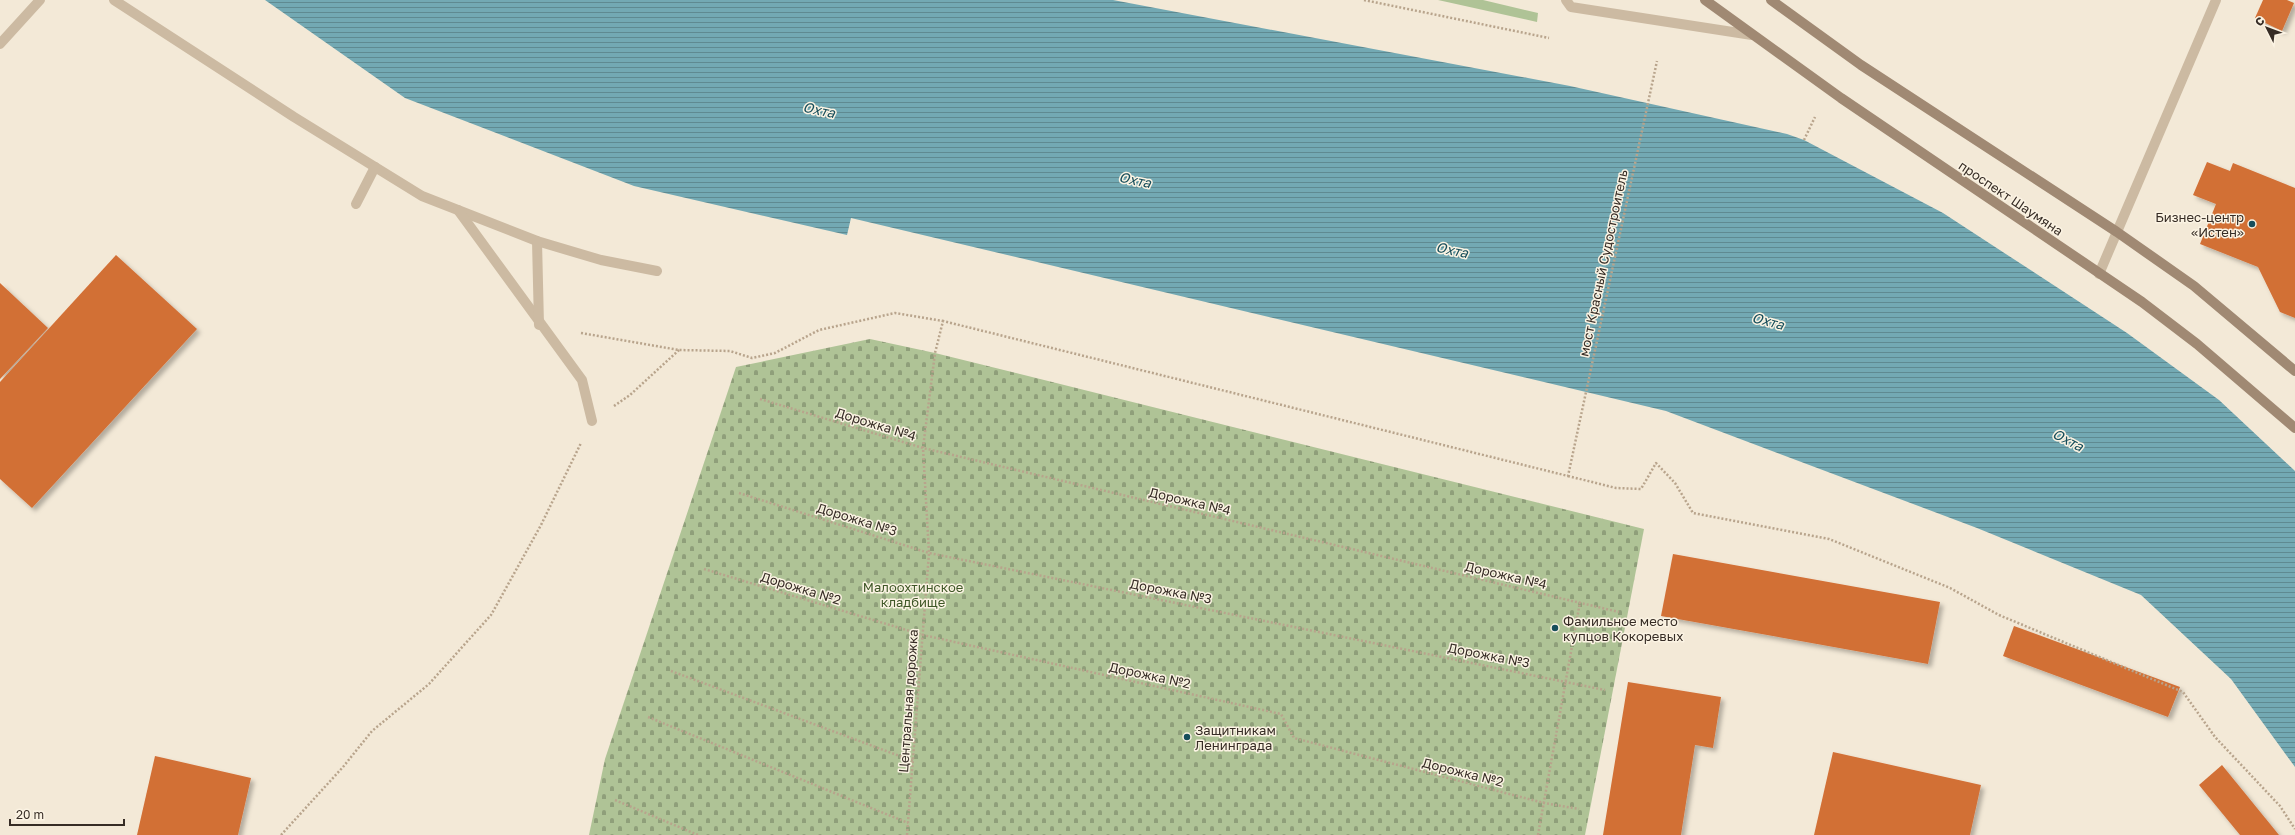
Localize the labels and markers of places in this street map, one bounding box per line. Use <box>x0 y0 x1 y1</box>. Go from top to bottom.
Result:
place label: Бизнес-центр «Истен» <box>2155 209 2244 240</box>
marker: Бизнес-центр «Истен» <box>2247 219 2257 229</box>
place label: Фамильное место купцов Кокоревых <box>1563 613 1683 644</box>
marker: Фамильное место купцов Кокоревых <box>1550 623 1560 633</box>
place label: Защитникам Ленинграда <box>1195 722 1276 753</box>
marker: Защитникам Ленинграда <box>1182 732 1192 742</box>

